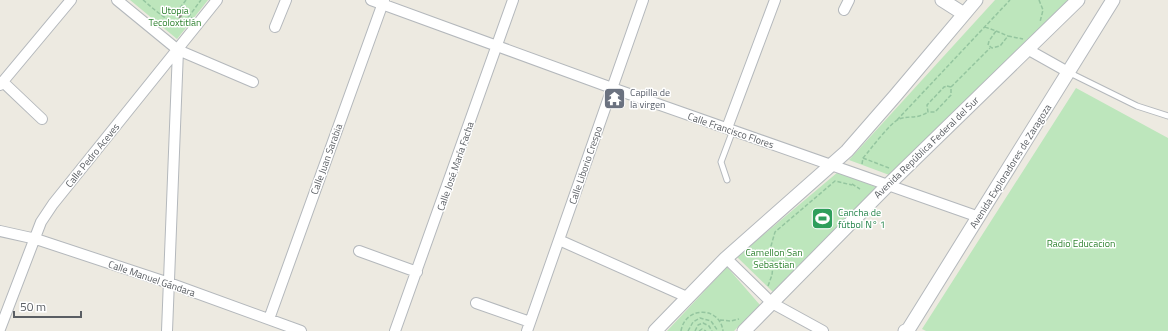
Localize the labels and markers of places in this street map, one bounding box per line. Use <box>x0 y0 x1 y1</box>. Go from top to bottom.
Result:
temple icon: Capilla de la virgen <box>602 85 628 111</box>
place label: Capilla de la virgen <box>630 85 670 112</box>
sports icon: Cancha de fútbol N° 1 <box>809 205 835 231</box>
place label: Cancha de fútbol N° 1 <box>838 205 885 232</box>

